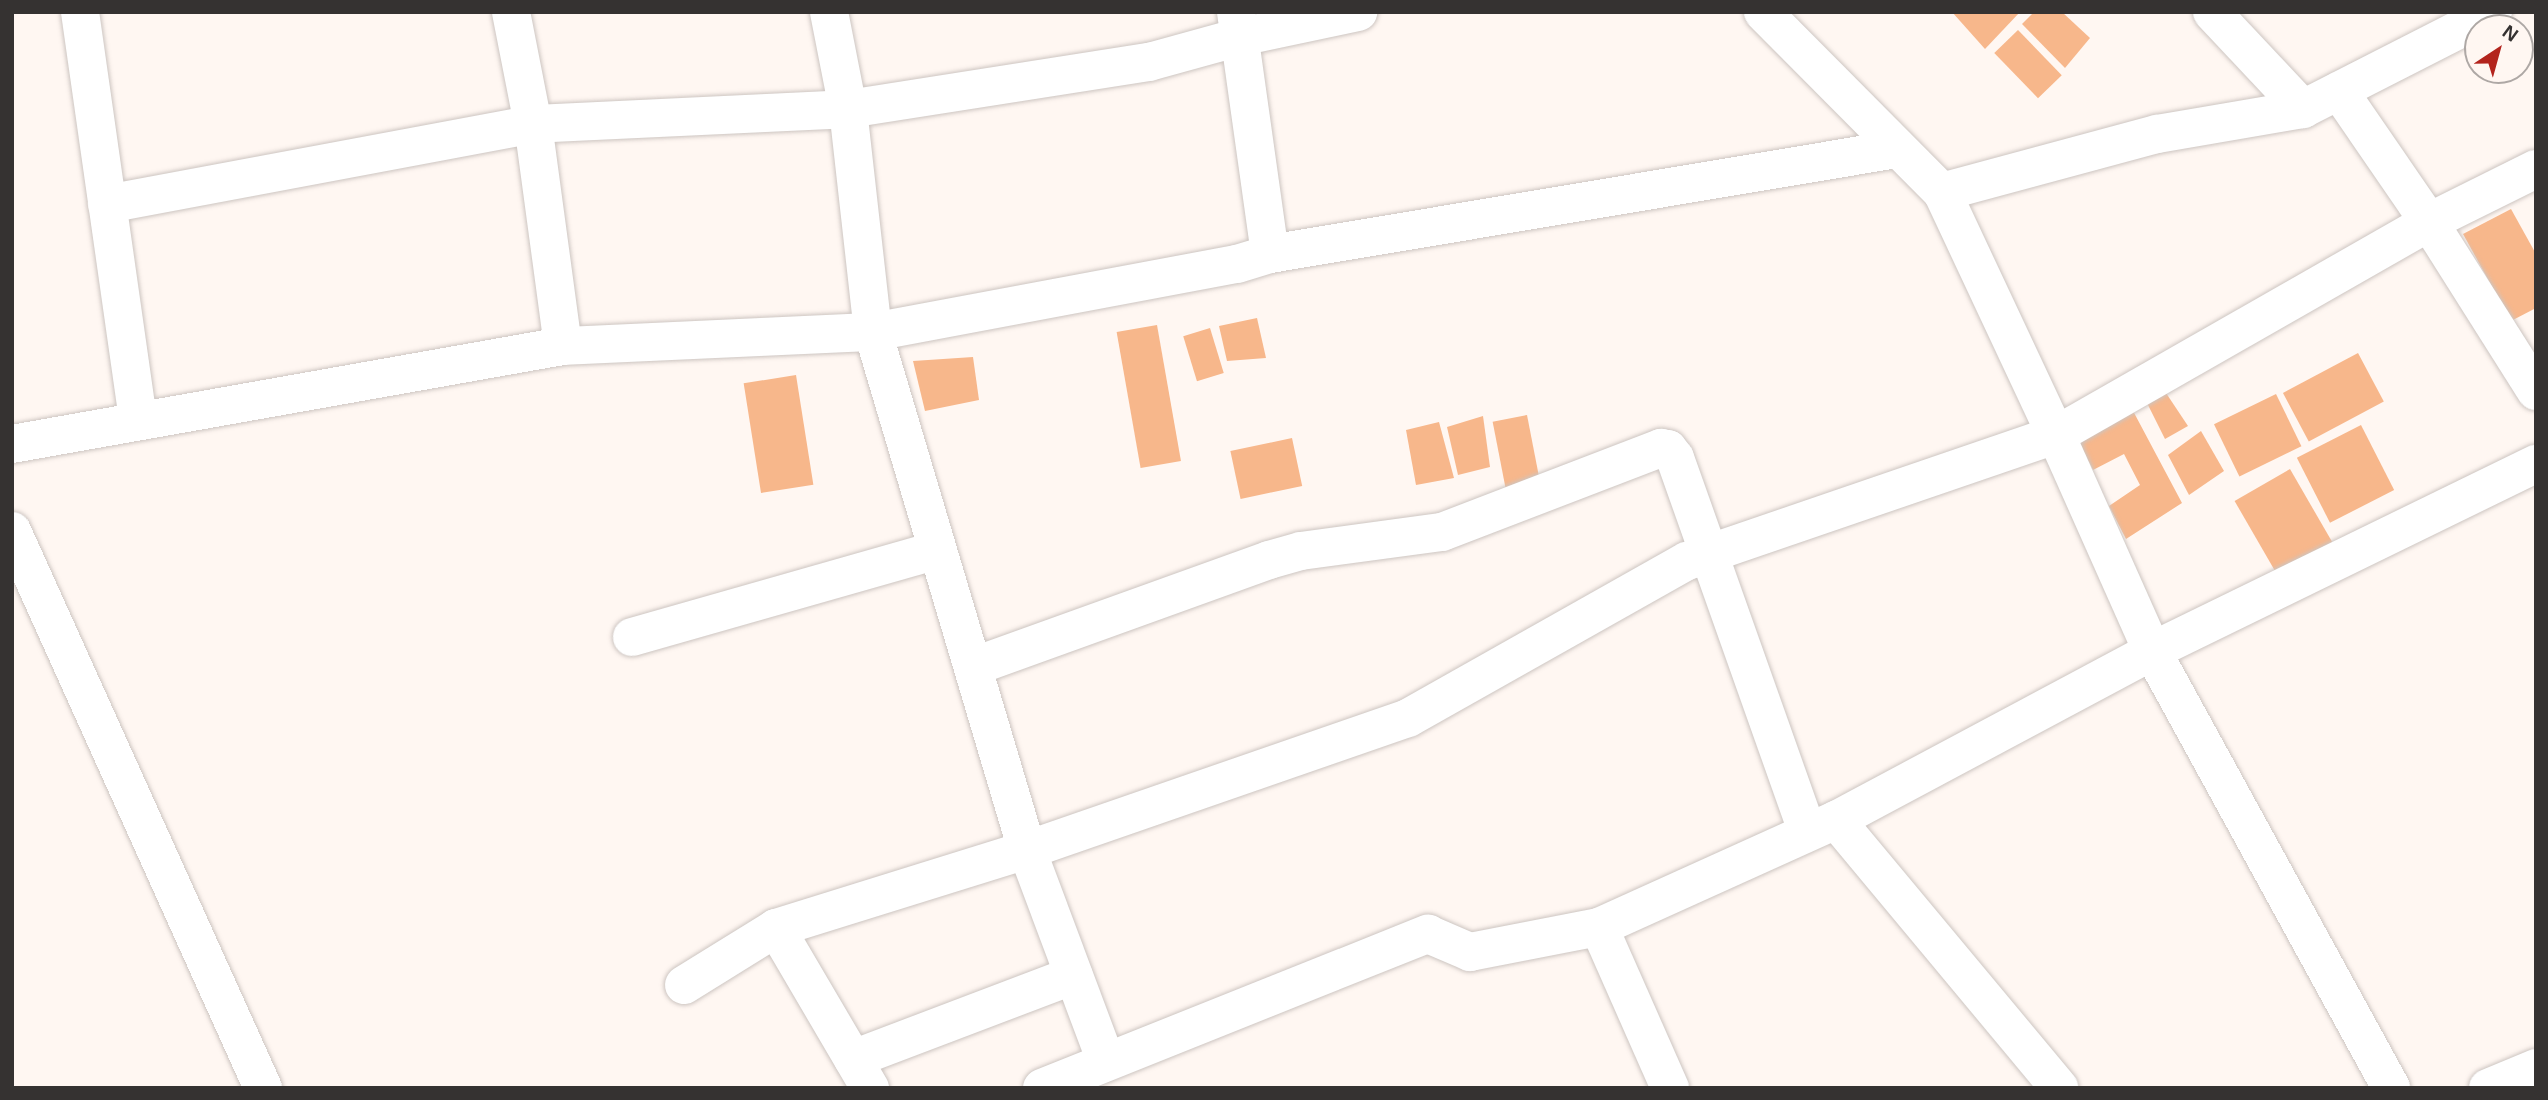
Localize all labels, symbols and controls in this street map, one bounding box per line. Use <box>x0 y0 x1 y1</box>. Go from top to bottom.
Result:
north arrow <box>2464 14 2534 84</box>
text: N <box>2499 21 2522 46</box>

